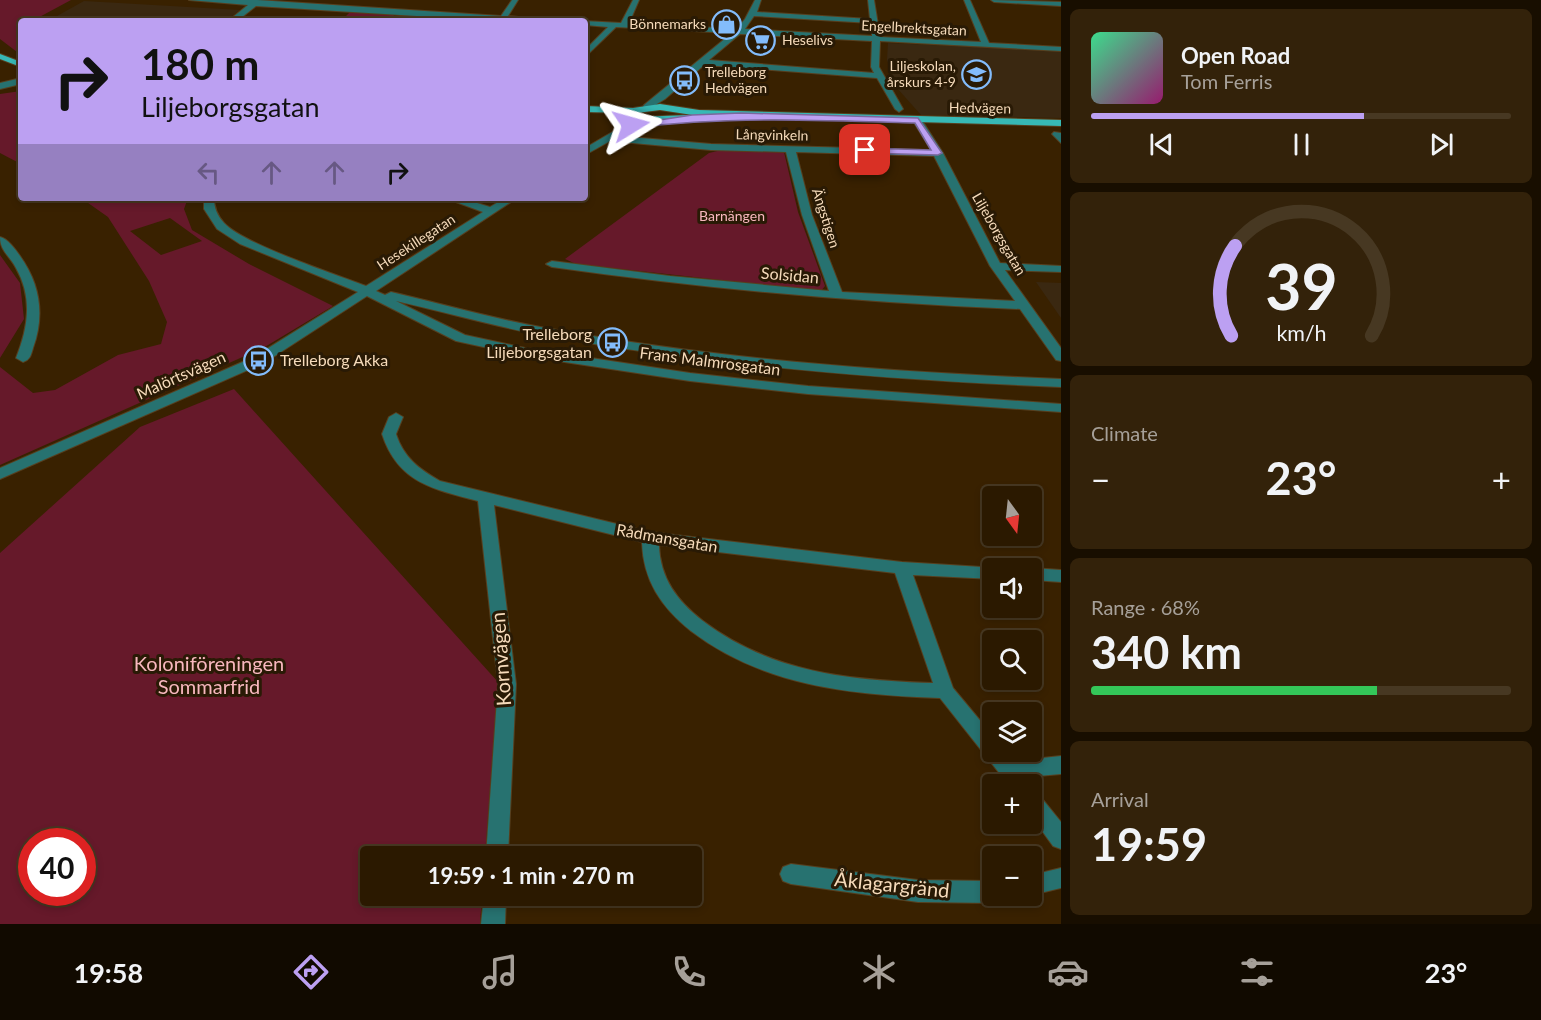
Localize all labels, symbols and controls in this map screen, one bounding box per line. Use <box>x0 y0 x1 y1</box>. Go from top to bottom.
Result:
shop icon: Bönnemarks <box>711 8 743 40</box>
place label: Bönnemarks <box>629 15 706 32</box>
street label: Engelbrektsgatan <box>861 16 967 39</box>
supermarket icon: Heselivs <box>745 24 777 56</box>
place label: Heselivs <box>782 31 833 48</box>
text: 180 m <box>141 39 259 89</box>
icon: right <box>42 42 120 120</box>
text: Open Road <box>1181 42 1290 69</box>
place label: Liljeskolan, årskurs 4-9 <box>887 57 956 90</box>
school or university icon: Liljeskolan, årskurs 4-9 <box>961 58 993 90</box>
place label: Trelleborg Hedvägen <box>705 63 767 96</box>
bus stop icon: Trelleborg Hedvägen <box>668 64 700 96</box>
text: Tom Ferris <box>1181 69 1272 93</box>
text: Liljeborgsgatan <box>141 90 320 123</box>
position arrow <box>599 93 663 157</box>
street label: Hedvägen <box>949 98 1011 117</box>
pin <box>839 124 890 175</box>
street label: Långvinkeln <box>735 125 809 144</box>
icon: previous <box>1145 128 1178 161</box>
icon: pause <box>1285 128 1318 161</box>
icon: next <box>1425 128 1458 161</box>
icon: arrive <box>848 133 881 166</box>
icon: left <box>192 156 225 189</box>
icon: ahead <box>255 156 288 189</box>
icon: ahead <box>318 156 351 189</box>
icon: right <box>381 156 414 189</box>
street label: Ängstigen <box>809 186 844 250</box>
street label: Liljeborgsgatan <box>969 189 1030 278</box>
park label: Barnängen <box>699 207 765 224</box>
street label: Hesekillegatan <box>373 210 458 273</box>
text: 39 <box>1265 248 1337 323</box>
street label: Solsidan <box>760 263 820 286</box>
text: km/h <box>1276 320 1326 346</box>
place label: Trelleborg Liljeborgsgatan <box>486 324 592 361</box>
bus stop icon: Trelleborg Liljeborgsgatan <box>597 327 629 359</box>
street label: Frans Malmrosgatan <box>639 342 782 379</box>
bus stop icon: Trelleborg Akka <box>243 344 275 376</box>
street label: Malörtsvägen <box>133 346 228 403</box>
place label: Trelleborg Akka <box>280 350 388 369</box>
text: Climate <box>1091 421 1158 445</box>
text: 23° <box>1266 451 1336 505</box>
text: − <box>1091 459 1110 499</box>
text: + <box>1492 459 1511 499</box>
north arrow <box>982 486 1042 546</box>
map controls <box>982 486 1042 906</box>
street label: Rådmansgatan <box>615 519 719 556</box>
button: sound <box>982 558 1042 618</box>
text: Range · 68% <box>1091 595 1200 619</box>
street label: Kornvägen <box>485 611 515 707</box>
text: 340 km <box>1091 625 1242 679</box>
button: search <box>982 630 1042 690</box>
park label: Koloniföreningen Sommarfrid <box>134 651 284 698</box>
button: layers <box>982 702 1042 762</box>
button: + <box>982 774 1042 834</box>
text: Arrival <box>1091 787 1149 811</box>
text: 19:59 <box>1091 817 1207 871</box>
speed limit sign: 40 <box>18 828 96 906</box>
button: − <box>982 846 1042 906</box>
text: 19:59 · 1 min · 270 m <box>428 862 634 889</box>
street label: Åklagargränd <box>833 866 951 902</box>
icon: directions <box>290 951 332 993</box>
icon: music <box>479 951 521 993</box>
icon: phone <box>668 951 710 993</box>
icon: climate <box>858 951 900 993</box>
icon: car <box>1047 951 1089 993</box>
icon: filters <box>1236 951 1278 993</box>
text: 19:58 <box>74 956 143 989</box>
text: 23° <box>1425 956 1467 989</box>

